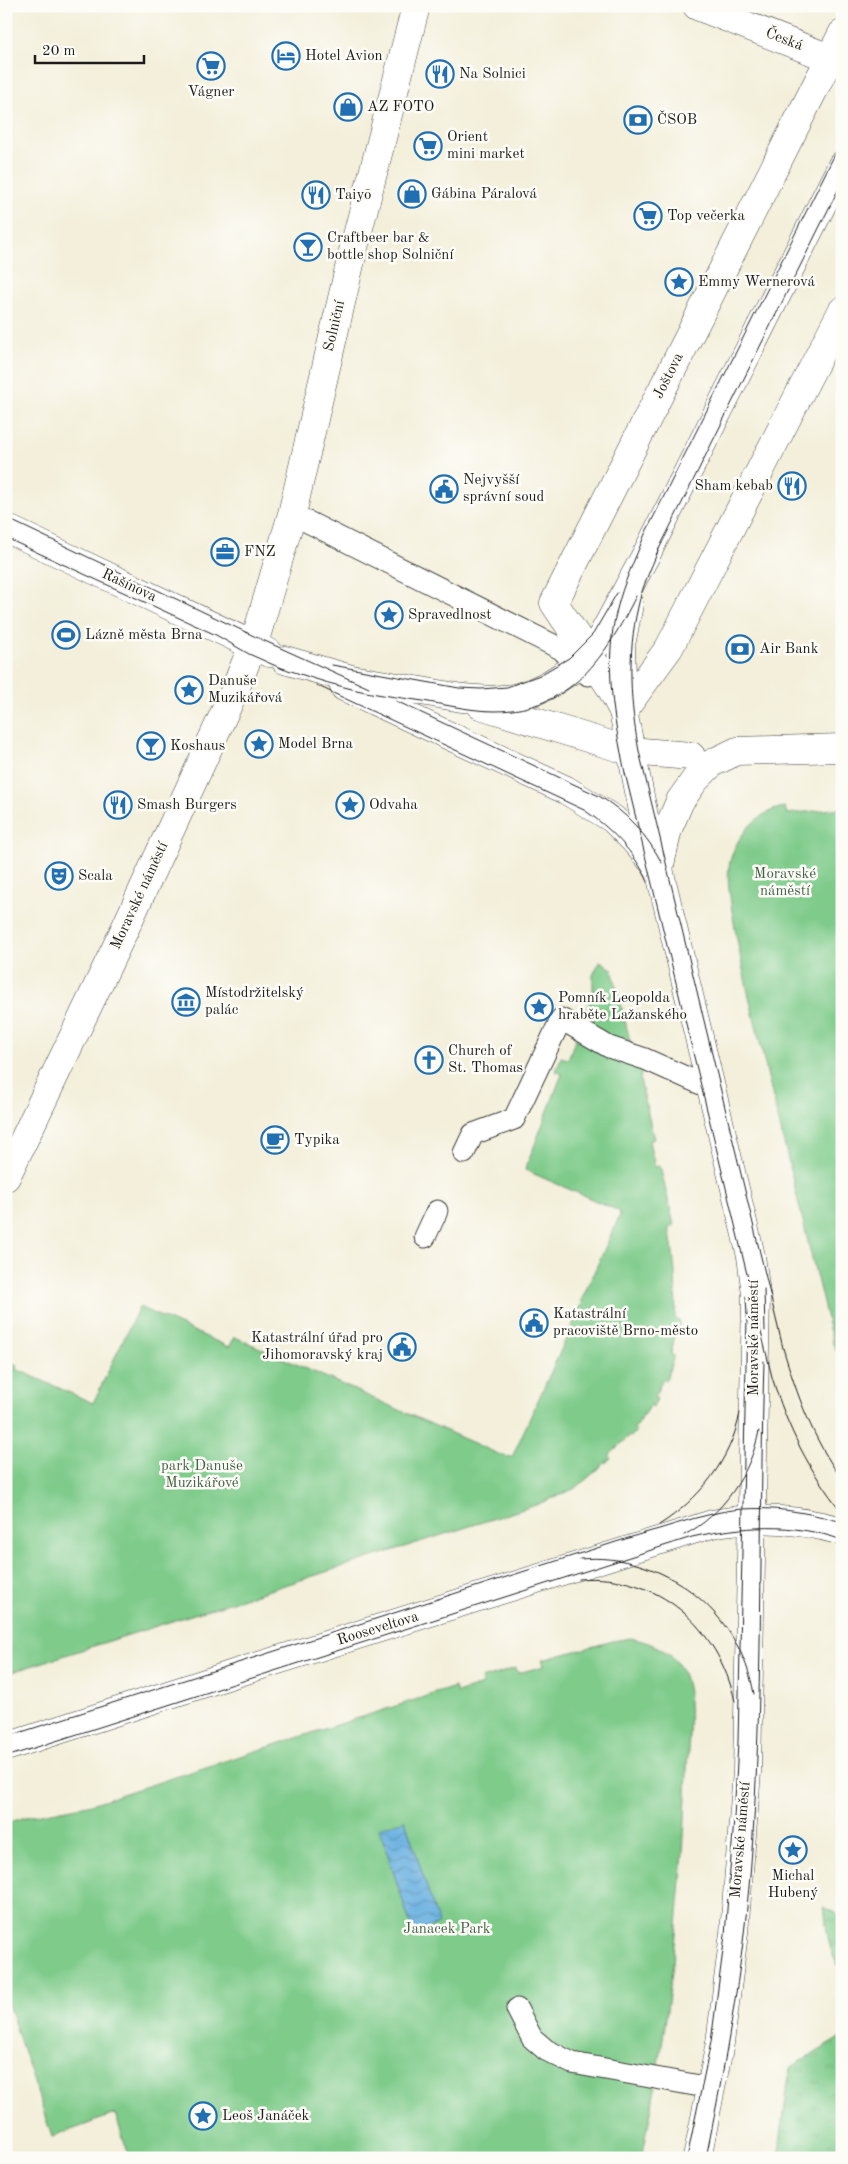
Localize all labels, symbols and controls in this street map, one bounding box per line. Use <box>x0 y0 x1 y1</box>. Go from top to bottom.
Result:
street label: Česká <box>763 23 806 54</box>
scale bar <box>35 32 144 64</box>
hotel icon: Hotel Avion <box>271 41 301 71</box>
text: 20 m <box>42 44 76 59</box>
place label: Hotel Avion <box>305 49 383 64</box>
supermarket icon: Vágner <box>196 51 226 81</box>
restaurant icon: Na Solnici <box>425 59 455 89</box>
place label: Na Solnici <box>459 67 526 82</box>
place label: Vágner <box>187 85 235 100</box>
shop icon: AZ FOTO <box>333 92 363 122</box>
place label: AZ FOTO <box>367 100 434 115</box>
bank icon: ČSOB <box>623 105 653 135</box>
place label: ČSOB <box>657 110 697 128</box>
place label: Orient mini market <box>447 130 525 162</box>
supermarket icon: Orient mini market <box>413 131 443 161</box>
shop icon: Gábina Páralová <box>397 179 427 209</box>
restaurant icon: Taiyō <box>301 180 331 210</box>
place label: Gábina Páralová <box>431 187 537 202</box>
place label: Taiyō <box>335 188 372 203</box>
supermarket icon: Top večerka <box>633 201 663 231</box>
place label: Top večerka <box>667 209 746 224</box>
place label: Craftbeer bar & bottle shop Solniční <box>327 231 454 263</box>
bar icon: Craftbeer bar & bottle shop Solniční <box>293 232 323 262</box>
place icon: Emmy Wernerová <box>664 267 694 297</box>
place label: Emmy Wernerová <box>698 275 815 290</box>
street label: Solniční <box>322 298 348 353</box>
street label: Joštova <box>651 350 687 401</box>
restaurant icon: Sham kebab <box>777 471 807 501</box>
place label: Nejvyšší správní soud <box>463 473 545 505</box>
public building icon: Nejvyšší správní soud <box>429 474 459 504</box>
place label: Sham kebab <box>695 479 773 494</box>
office icon: FNZ <box>210 537 240 567</box>
place label: FNZ <box>244 545 276 560</box>
street label: Rašínova <box>99 567 159 605</box>
place icon: Spravedlnost <box>374 600 404 630</box>
place label: Spravedlnost <box>408 608 491 623</box>
sports icon: Lázně města Brna <box>51 620 81 650</box>
place label: Lázně města Brna <box>85 628 203 643</box>
bank icon: Air Bank <box>725 634 755 664</box>
place label: Air Bank <box>759 642 819 657</box>
place label: Danuše Muzikářová <box>208 674 283 706</box>
place icon: Danuše Muzikářová <box>174 675 204 705</box>
place icon: Model Brna <box>244 729 274 759</box>
bar icon: Koshaus <box>136 731 166 761</box>
place label: Model Brna <box>278 737 354 752</box>
place label: Koshaus <box>170 739 225 754</box>
restaurant icon: Smash Burgers <box>103 790 133 820</box>
place icon: Odvaha <box>335 790 365 820</box>
place label: Smash Burgers <box>137 798 237 813</box>
place label: Odvaha <box>369 798 418 813</box>
street label: Moravské náměstí <box>109 839 172 952</box>
theatre icon: Scala <box>44 861 74 891</box>
park label: Moravské náměstí <box>754 867 816 899</box>
place label: Scala <box>78 869 113 884</box>
place label: Místodržitelský palác <box>205 986 304 1018</box>
museum icon: Místodržitelský palác <box>171 987 201 1017</box>
place label: Pomník Leopolda hraběte Lažanského <box>558 991 687 1023</box>
place icon: Pomník Leopolda hraběte Lažanského <box>524 992 554 1022</box>
place label: Church of St. Thomas <box>448 1044 523 1076</box>
church icon: Church of St. Thomas <box>414 1045 444 1075</box>
cafe icon: Typika <box>260 1125 290 1155</box>
place label: Typika <box>294 1133 340 1148</box>
street label: Moravské náměstí <box>747 1279 762 1396</box>
place label: Katastrální pracoviště Brno-město <box>553 1307 698 1339</box>
public building icon: Katastrální pracoviště Brno-město <box>519 1308 549 1338</box>
place label: Katastrální úřad pro Jihomoravský kraj <box>251 1331 383 1363</box>
public building icon: Katastrální úřad pro Jihomoravský kraj <box>387 1332 417 1362</box>
park label: park Danuše Muzikářové <box>161 1459 243 1491</box>
street label: Rooseveltova <box>336 1609 421 1648</box>
street label: Moravské náměstí <box>728 1780 754 1899</box>
place icon: Michal Hubený <box>778 1835 808 1865</box>
place label: Michal Hubený <box>768 1869 818 1901</box>
park label: Janacek Park <box>403 1922 491 1937</box>
place icon: Leoš Janáček <box>188 2101 218 2131</box>
place label: Leoš Janáček <box>222 2109 310 2124</box>

